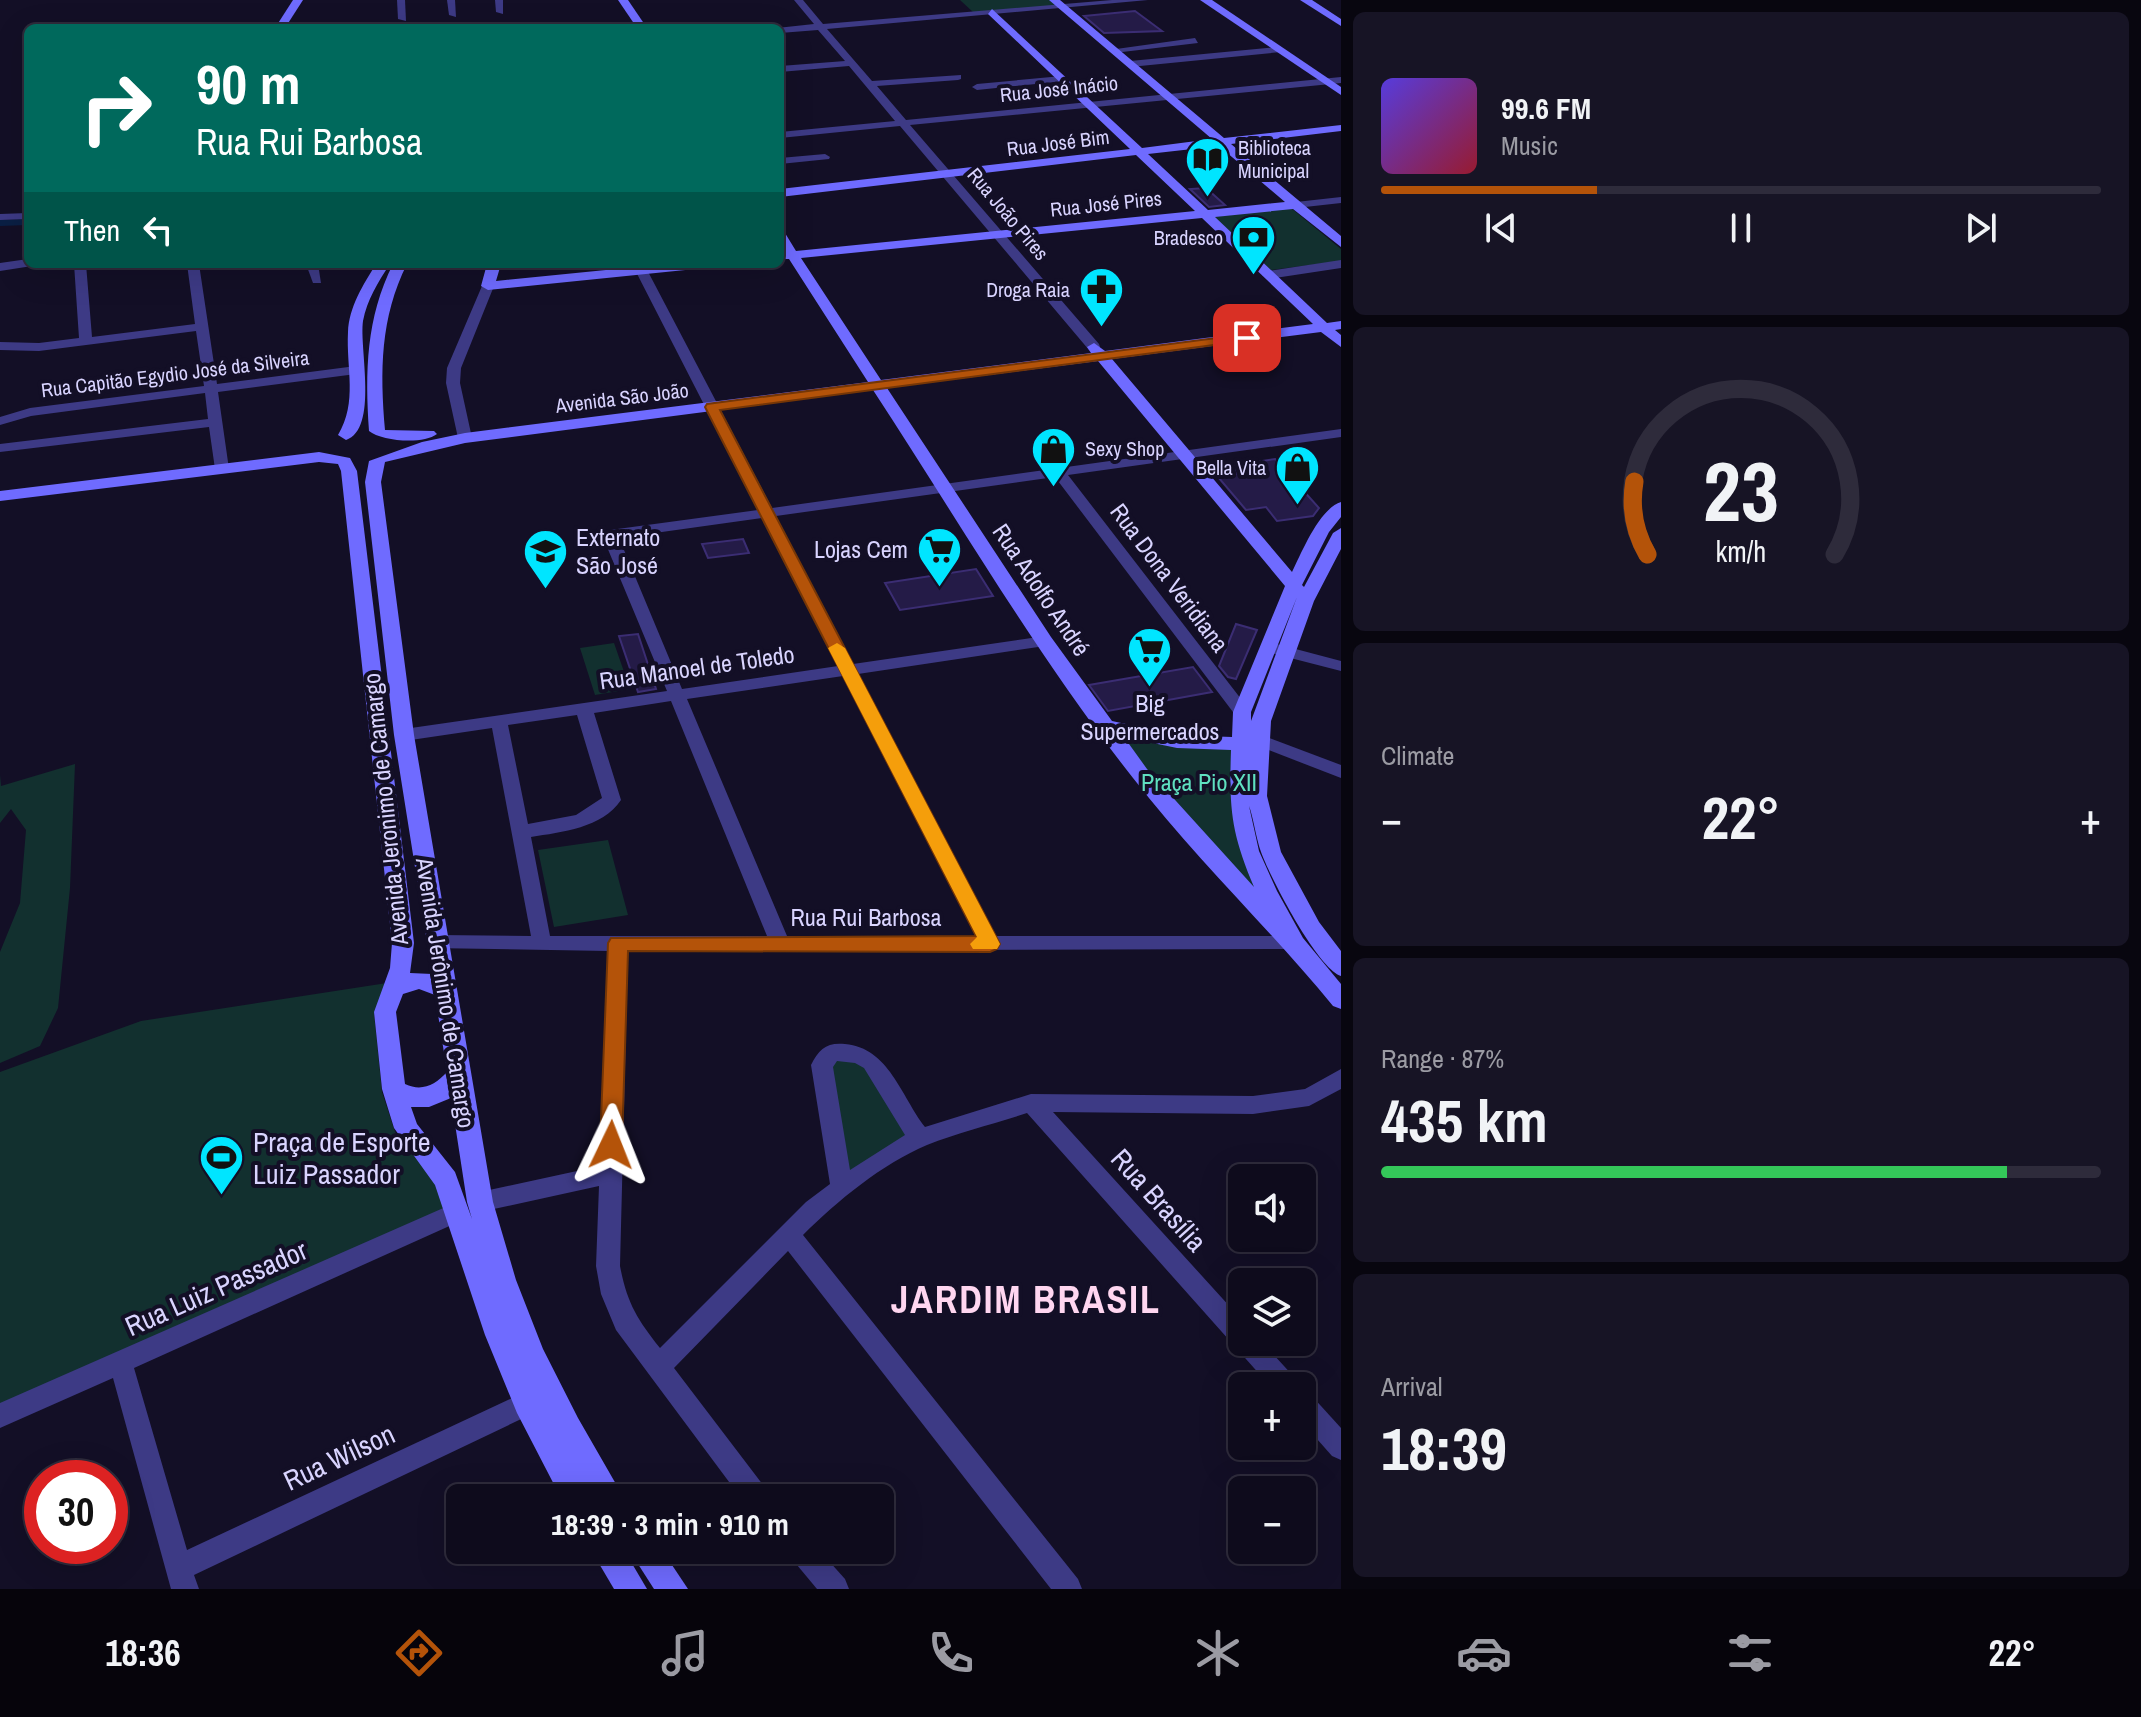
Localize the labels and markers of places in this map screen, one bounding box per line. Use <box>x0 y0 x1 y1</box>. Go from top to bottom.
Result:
place label: Biblioteca Municipal <box>1238 134 1311 184</box>
library icon: Biblioteca Municipal <box>1183 135 1231 198</box>
bank icon: Bradesco <box>1230 214 1278 277</box>
place label: Bradesco <box>1154 224 1223 251</box>
pharmacy icon: Droga Raia <box>1077 266 1125 329</box>
place label: Droga Raia <box>986 276 1070 303</box>
pin <box>1213 304 1281 372</box>
shop icon: Sexy Shop <box>1030 425 1078 488</box>
place label: Sexy Shop <box>1085 435 1164 462</box>
shop icon: Bella Vita <box>1273 444 1321 507</box>
place label: Bella Vita <box>1196 454 1266 481</box>
place label: Externato São José <box>576 521 660 581</box>
supermarket icon: Lojas Cem <box>915 526 963 589</box>
school or university icon: Externato São José <box>521 528 569 591</box>
place label: Lojas Cem <box>814 533 908 565</box>
supermarket icon: Big Supermercados <box>1126 626 1174 689</box>
place label: Big Supermercados <box>1081 687 1219 747</box>
place label: Praça de Esporte Luiz Passador <box>253 1123 430 1193</box>
sports icon: Praça de Esporte Luiz Passador <box>198 1134 246 1197</box>

